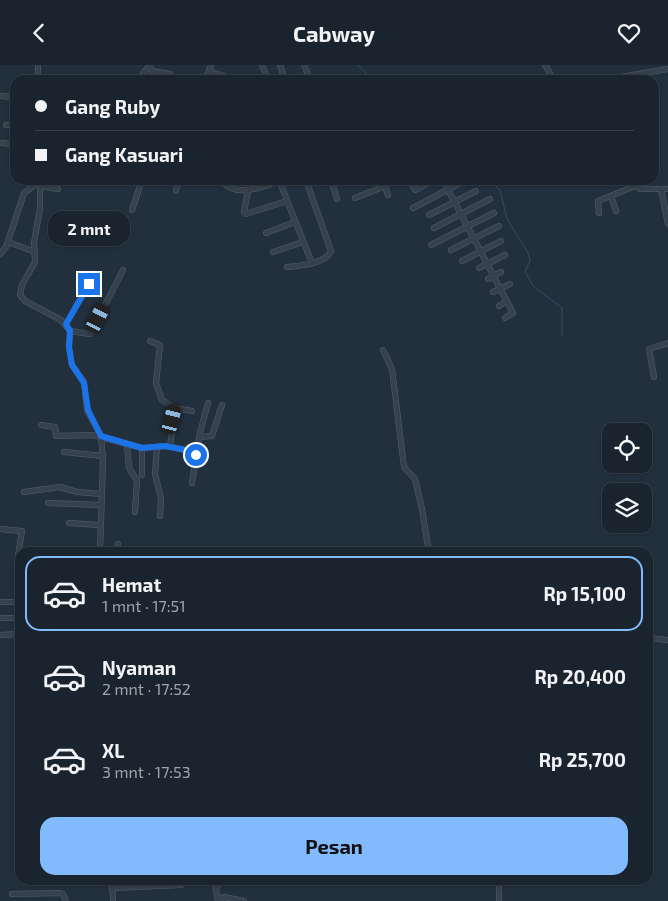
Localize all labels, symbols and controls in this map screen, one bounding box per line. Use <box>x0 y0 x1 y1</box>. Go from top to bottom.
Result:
icon: back <box>25 19 53 47</box>
icon: heart <box>615 19 643 47</box>
text: Cabway <box>293 20 375 46</box>
text: Gang Ruby <box>65 95 160 118</box>
text: Gang Kasuari <box>65 143 183 166</box>
callout: 2 mnt <box>48 211 130 247</box>
text: 2 mnt <box>67 219 111 238</box>
route end <box>78 273 100 295</box>
car <box>84 301 111 335</box>
car <box>161 403 182 435</box>
map controls <box>602 423 652 533</box>
button: locate <box>602 423 652 473</box>
route start <box>185 444 207 466</box>
button: layers <box>602 483 652 533</box>
icon: car <box>42 571 87 616</box>
text: Hemat <box>102 573 161 596</box>
text: Rp 15,100 <box>544 582 626 605</box>
text: 1 mnt · 17:51 <box>102 596 186 615</box>
icon: car <box>42 654 87 699</box>
text: Nyaman <box>102 656 176 679</box>
text: Rp 20,400 <box>535 665 626 688</box>
text: 2 mnt · 17:52 <box>102 679 191 698</box>
icon: car <box>42 737 87 782</box>
text: XL <box>102 739 124 762</box>
text: Rp 25,700 <box>539 748 626 771</box>
text: 3 mnt · 17:53 <box>102 762 191 781</box>
button: Pesan <box>40 817 628 875</box>

